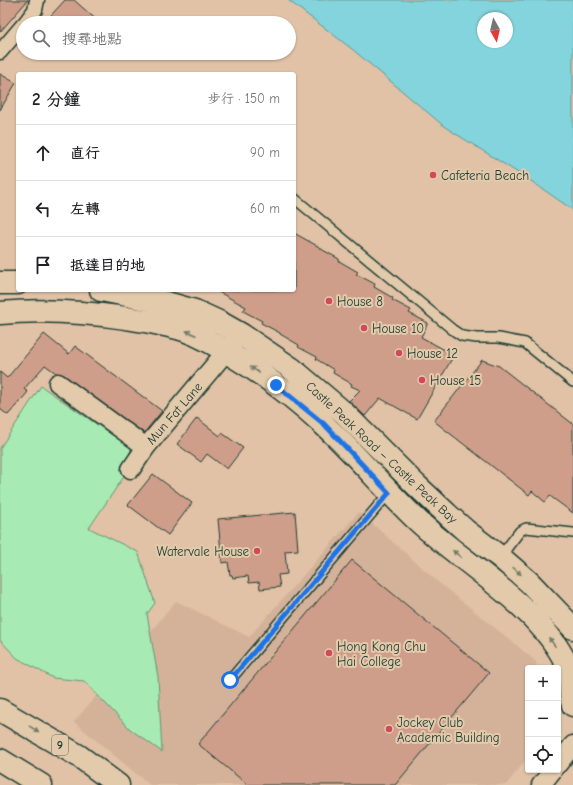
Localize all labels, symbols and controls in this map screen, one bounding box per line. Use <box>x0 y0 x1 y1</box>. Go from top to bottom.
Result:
north arrow <box>477 12 513 48</box>
search box <box>16 16 296 60</box>
icon: search <box>30 27 52 49</box>
text: 搜尋地點 <box>62 30 122 48</box>
text: 2 分鐘 <box>32 90 81 109</box>
text: 步行 · 150 m <box>208 91 280 106</box>
icon: ahead <box>32 142 54 164</box>
text: 直行 <box>70 144 100 162</box>
text: 90 m <box>250 145 280 160</box>
place label: Cafeteria Beach <box>441 168 529 183</box>
marker: Cafeteria Beach <box>428 170 438 180</box>
icon: left <box>32 198 54 220</box>
text: 左轉 <box>70 200 100 218</box>
text: 60 m <box>250 201 280 216</box>
icon: arrive <box>32 254 54 276</box>
text: 抵達目的地 <box>70 256 145 274</box>
place label: House 8 <box>337 294 383 309</box>
marker: House 8 <box>324 296 334 306</box>
place label: House 10 <box>372 321 424 336</box>
marker: House 10 <box>359 323 369 333</box>
one-way arrow <box>185 330 197 336</box>
place label: House 12 <box>407 346 458 361</box>
marker: House 12 <box>394 348 404 358</box>
one-way arrow <box>250 366 260 374</box>
place label: House 15 <box>430 373 481 388</box>
marker: House 15 <box>417 375 427 385</box>
route end <box>267 376 285 394</box>
street label: Castle Peak Road – Castle Peak Bay <box>303 378 461 527</box>
street label: Mun Fat Lane <box>143 379 206 447</box>
place label: Watervale House <box>157 544 249 559</box>
marker: Watervale House <box>252 546 262 556</box>
one-way arrow <box>452 549 462 558</box>
one-way arrow <box>511 566 522 575</box>
one-way arrow <box>548 636 556 647</box>
place label: Hong Kong Chu Hai College <box>337 639 426 669</box>
marker: Hong Kong Chu Hai College <box>324 648 334 658</box>
map controls <box>525 665 561 773</box>
button: + <box>525 665 561 701</box>
route start <box>221 671 239 689</box>
button: − <box>525 701 561 737</box>
place label: Jockey Club Academic Building <box>397 715 500 745</box>
marker: Jockey Club Academic Building <box>384 724 394 734</box>
one-way arrow <box>28 726 40 733</box>
road number: 9 <box>52 735 68 755</box>
button: locate <box>525 737 561 773</box>

